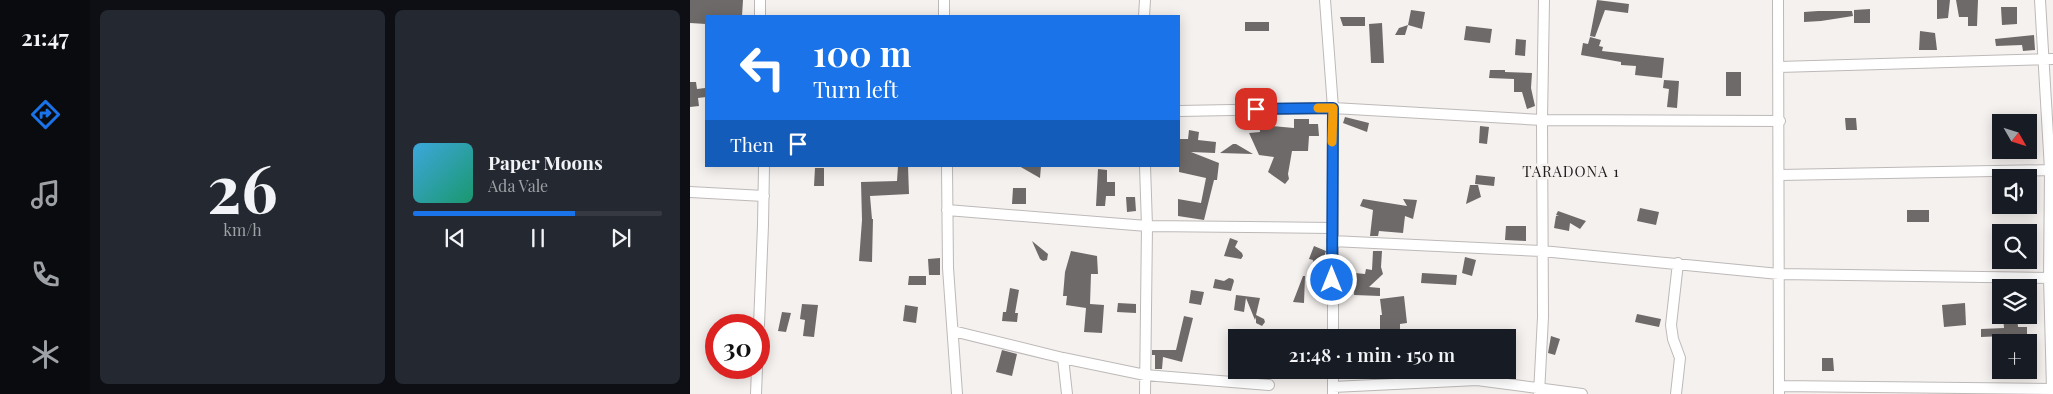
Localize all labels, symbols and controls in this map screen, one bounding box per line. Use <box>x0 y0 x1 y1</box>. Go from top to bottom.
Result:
text: 21:47 <box>21 22 69 52</box>
text: 100 m <box>813 29 911 76</box>
icon: left <box>730 35 795 100</box>
text: Turn left <box>813 74 898 104</box>
pin <box>1235 88 1277 130</box>
icon: arrive <box>1242 95 1270 123</box>
icon: directions <box>28 97 63 132</box>
north arrow <box>1992 114 2038 159</box>
map controls <box>1992 114 2037 379</box>
icon: arrive <box>784 130 812 158</box>
text: Then <box>730 131 774 157</box>
text: 26 <box>207 143 278 229</box>
text: Paper Moons <box>488 149 603 175</box>
district label: TARADONA 1 <box>1522 161 1620 181</box>
button: sound <box>1992 169 2037 214</box>
text: Ada Vale <box>488 175 548 196</box>
icon: music <box>28 177 63 212</box>
text: km/h <box>223 219 262 240</box>
icon: previous <box>441 224 469 252</box>
icon: pause <box>524 224 552 252</box>
icon: next <box>607 224 635 252</box>
button: search <box>1992 224 2037 269</box>
position arrow <box>1305 253 1357 305</box>
icon: phone <box>28 257 63 292</box>
button: layers <box>1992 279 2037 324</box>
speed limit sign: 30 <box>705 314 770 379</box>
button: + <box>1992 334 2037 379</box>
icon: climate <box>28 337 63 372</box>
text: 21:48 · 1 min · 150 m <box>1289 341 1455 367</box>

